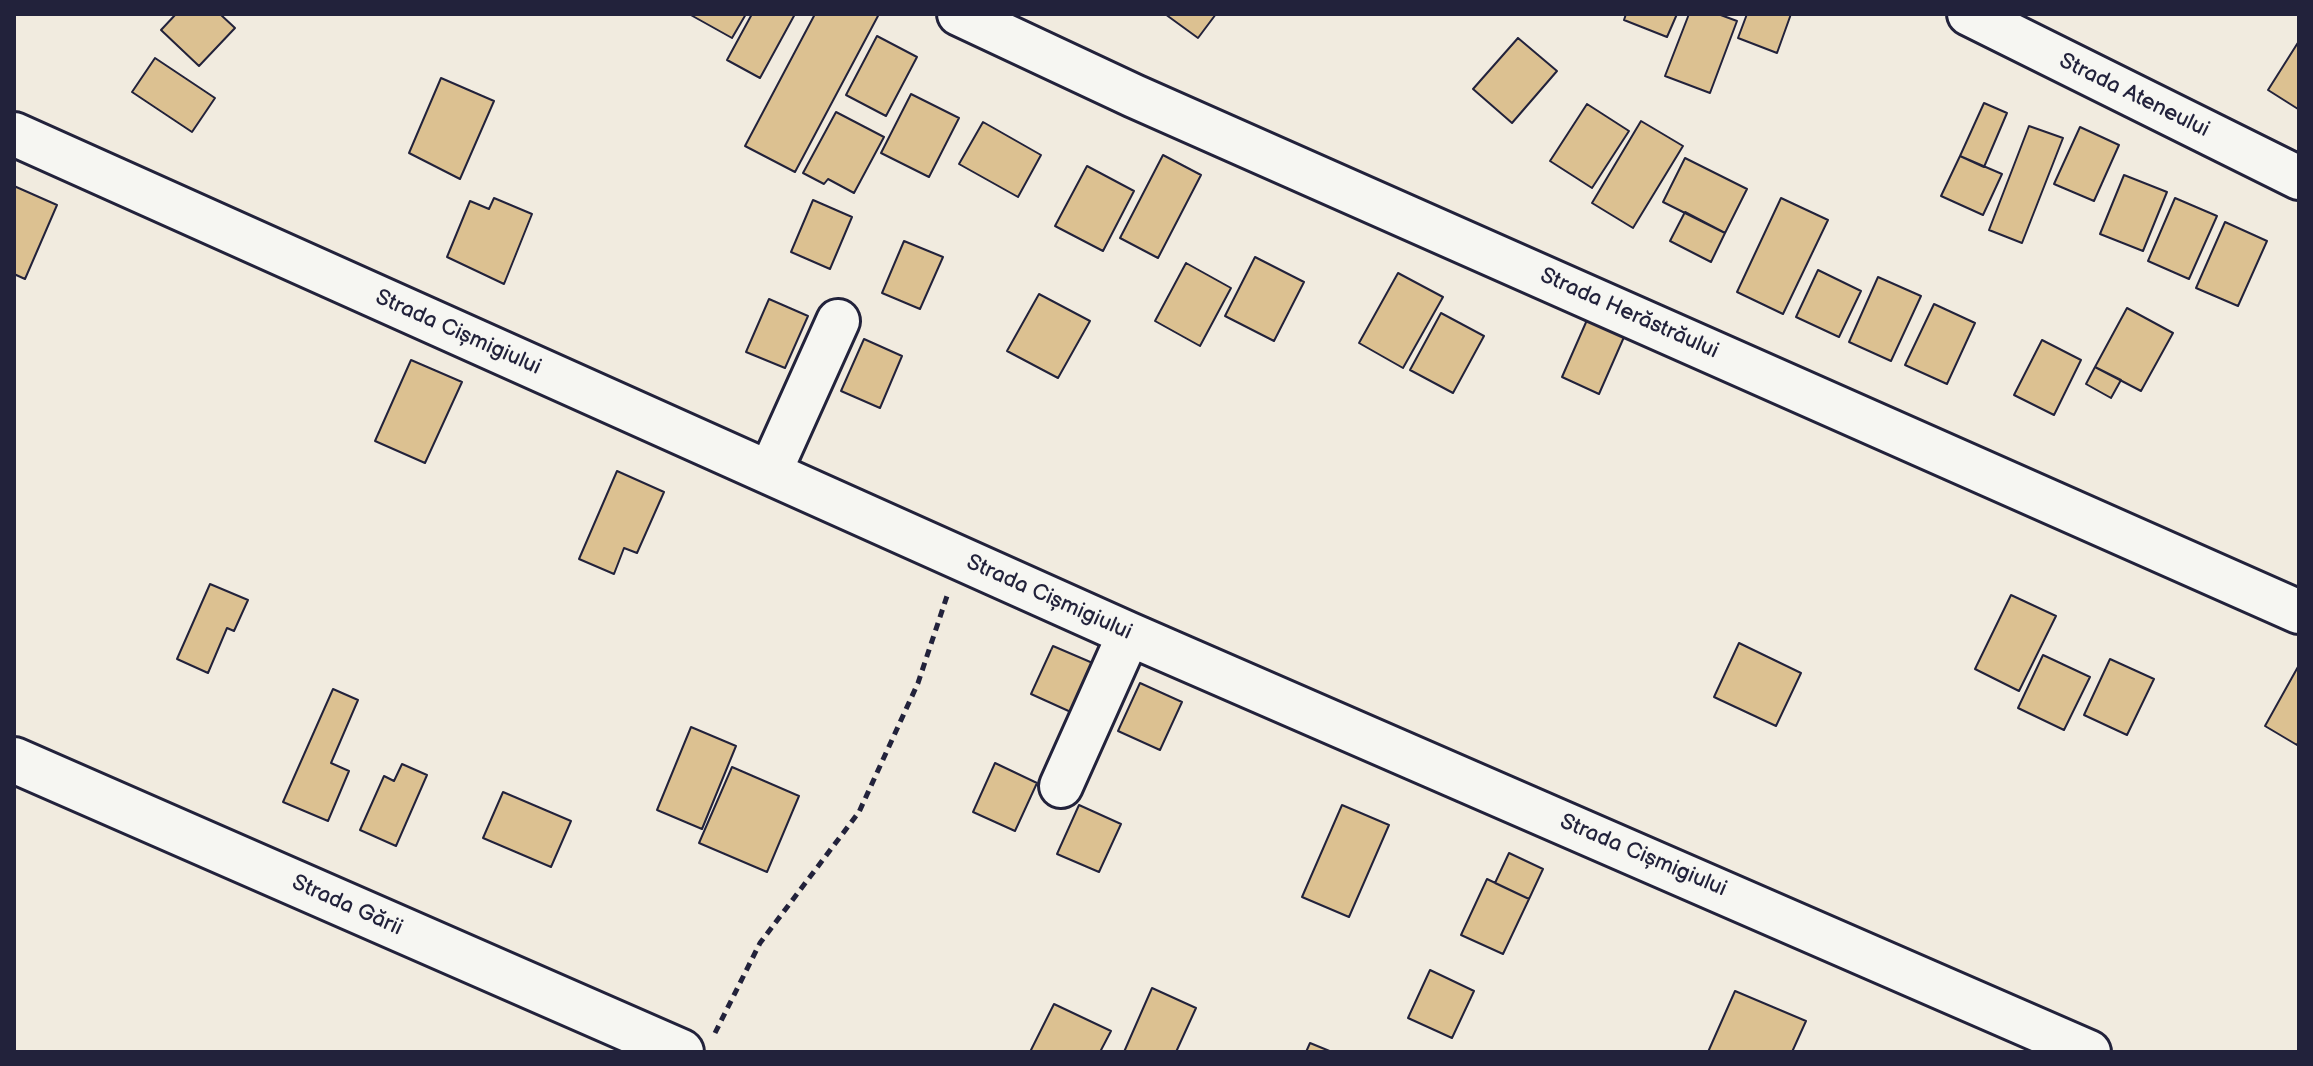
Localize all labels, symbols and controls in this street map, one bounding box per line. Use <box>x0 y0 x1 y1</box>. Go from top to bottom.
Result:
street label: Strada Ateneului <box>2055 48 2213 144</box>
street label: Strada Herăstrăului <box>1536 263 1722 365</box>
street label: Strada Cișmigiului <box>371 285 545 381</box>
street label: Strada Cișmigiului <box>962 550 1136 646</box>
street label: Strada Cișmigiului <box>1556 809 1730 903</box>
street label: Strada Gării <box>288 870 406 942</box>

